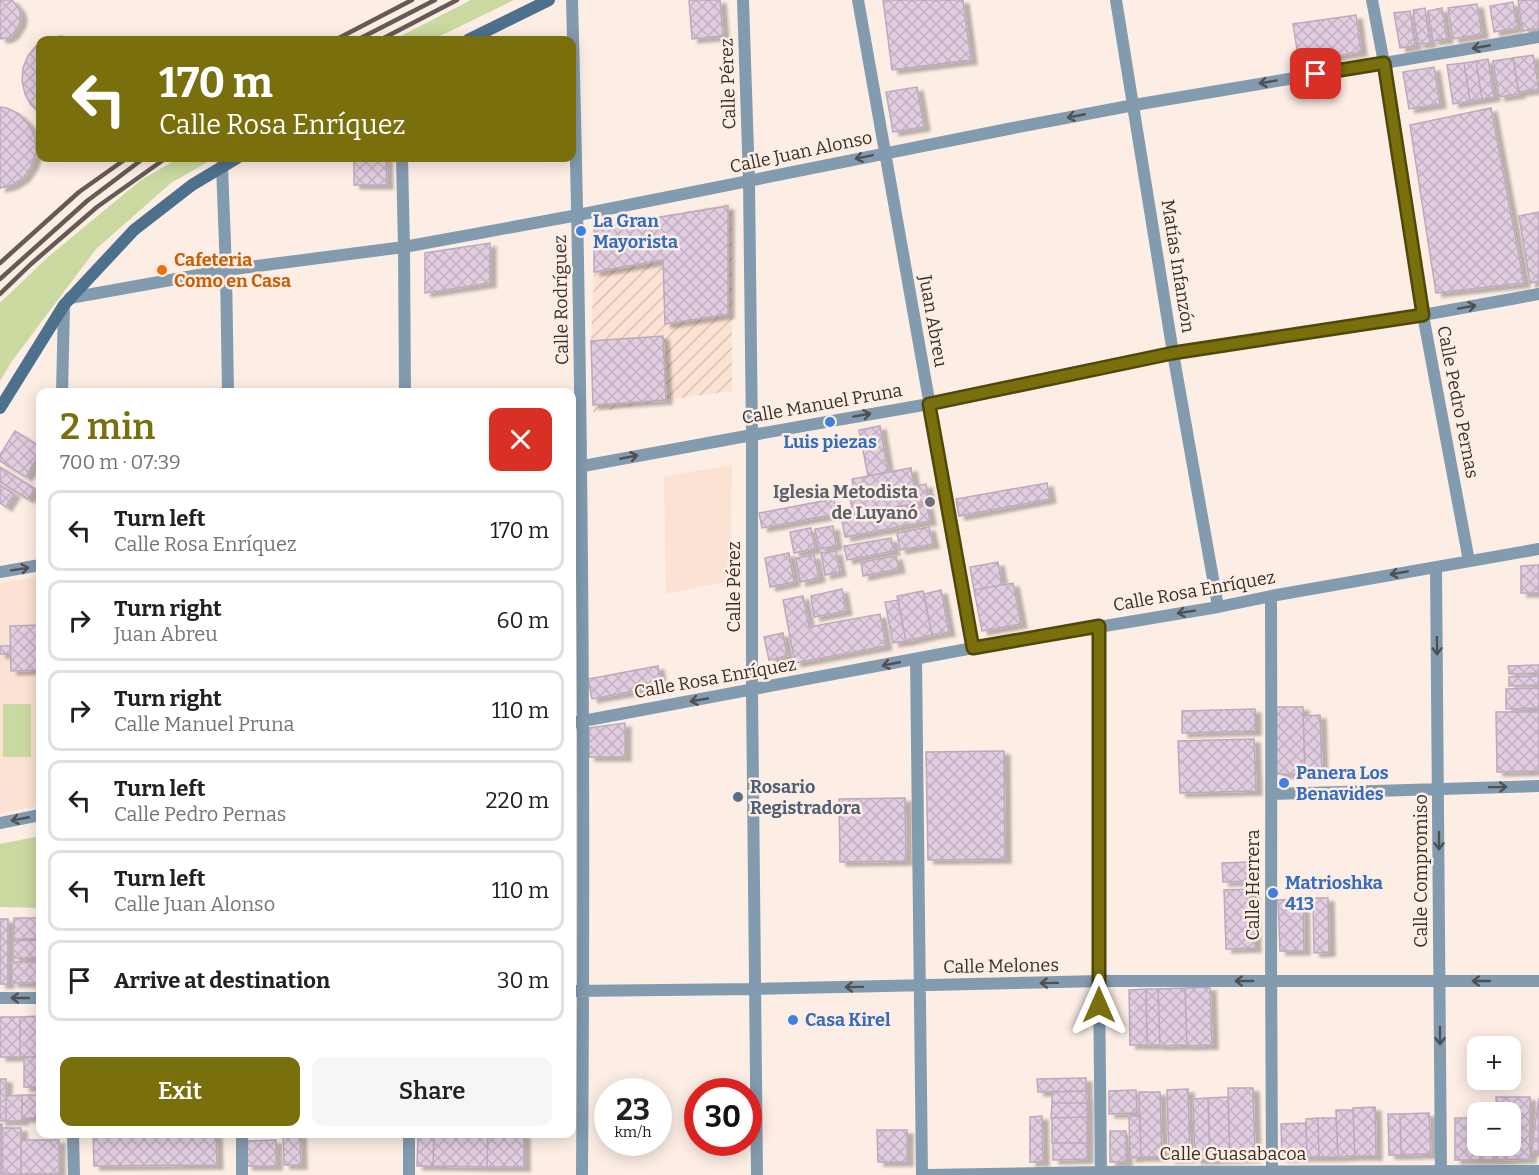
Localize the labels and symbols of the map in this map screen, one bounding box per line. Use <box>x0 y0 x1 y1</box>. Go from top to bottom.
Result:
street label: Calle Pérez <box>715 38 741 130</box>
one-way arrow <box>1472 41 1492 52</box>
pin <box>1290 48 1341 99</box>
one-way arrow <box>1259 77 1279 88</box>
one-way arrow <box>1067 111 1087 122</box>
street label: Calle Juan Alonso <box>728 126 874 178</box>
one-way arrow <box>855 152 874 163</box>
street label: Matías Infanzón <box>1157 198 1200 335</box>
place label: La Gran Mayorista <box>593 210 678 253</box>
marker: La Gran Mayorista <box>574 224 588 238</box>
street label: Calle Rodríguez <box>549 235 573 365</box>
place label: Cafeteria Como en Casa <box>174 249 291 292</box>
marker: Cafeteria Como en Casa <box>155 263 169 277</box>
street label: Juan Abreu <box>914 272 952 369</box>
one-way arrow <box>1457 301 1477 312</box>
street label: Calle Pedro Pernas <box>1432 324 1484 480</box>
street label: Calle Manuel Pruna <box>740 379 904 429</box>
one-way arrow <box>852 410 872 421</box>
marker: Luis piezas <box>823 415 837 429</box>
place label: Luis piezas <box>783 431 877 453</box>
one-way arrow <box>619 451 638 462</box>
place label: Iglesia Metodista de Luyanó <box>773 481 918 524</box>
marker: Iglesia Metodista de Luyanó <box>923 495 937 509</box>
street label: Calle Pérez <box>723 541 745 633</box>
one-way arrow <box>10 563 30 574</box>
street label: Calle Rosa Enríquez <box>1111 566 1277 616</box>
one-way arrow <box>1389 568 1409 579</box>
one-way arrow <box>1177 607 1196 618</box>
one-way arrow <box>1431 636 1443 656</box>
street label: Calle Rosa Enríquez <box>632 653 798 703</box>
one-way arrow <box>881 659 901 670</box>
one-way arrow <box>690 695 709 706</box>
place label: Panera Los Benavides <box>1296 762 1389 805</box>
place label: Rosario Registradora <box>750 776 861 819</box>
marker: Panera Los Benavides <box>1277 776 1291 790</box>
one-way arrow <box>1488 781 1508 793</box>
marker: Rosario Registradora <box>731 790 745 804</box>
street label: Calle Compromiso <box>1410 794 1432 948</box>
one-way arrow <box>11 814 31 825</box>
street label: Calle Herrera <box>1242 829 1264 941</box>
one-way arrow <box>1433 831 1445 851</box>
place label: Matrioshka 413 <box>1285 872 1383 915</box>
marker: Matrioshka 413 <box>1266 886 1280 900</box>
street label: Calle Melones <box>943 954 1059 978</box>
position arrow <box>1067 973 1131 1037</box>
one-way arrow <box>1234 975 1254 987</box>
one-way arrow <box>1471 975 1491 987</box>
one-way arrow <box>1039 977 1059 988</box>
one-way arrow <box>844 981 864 993</box>
one-way arrow <box>11 992 31 1004</box>
place label: Casa Kirel <box>805 1009 891 1031</box>
marker: Casa Kirel <box>786 1013 800 1027</box>
one-way arrow <box>1434 1026 1446 1046</box>
speed limit sign: 30 <box>684 1078 762 1156</box>
street label: Calle Guasabacoa <box>1160 1143 1307 1165</box>

